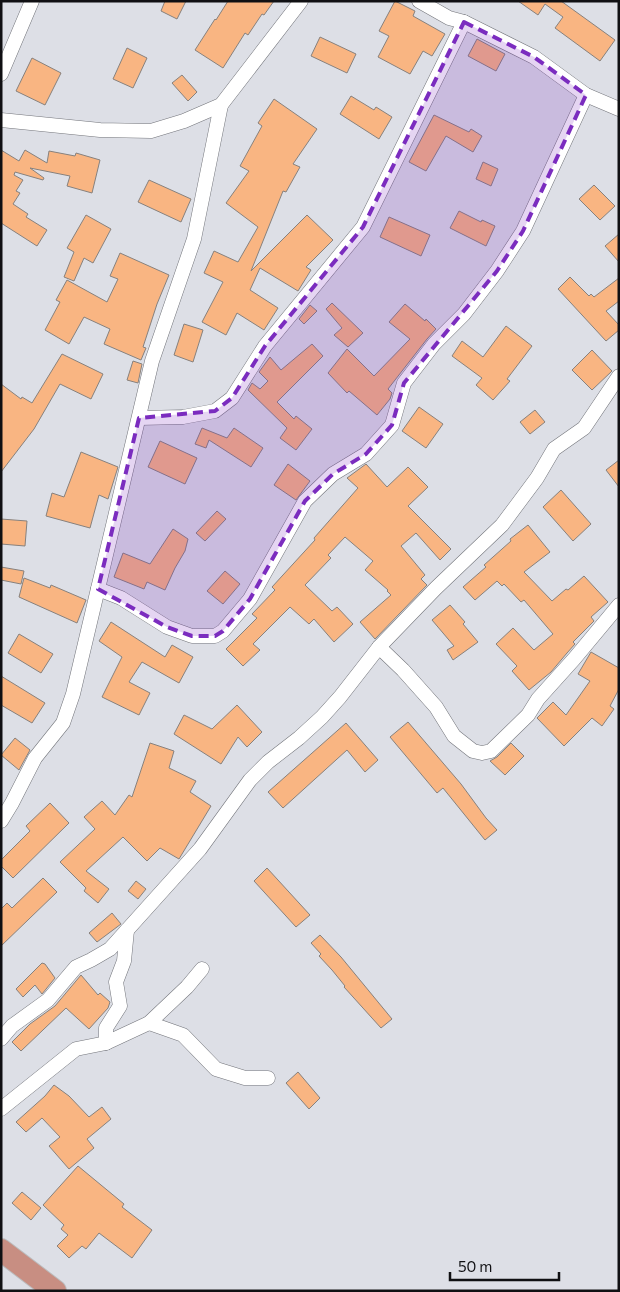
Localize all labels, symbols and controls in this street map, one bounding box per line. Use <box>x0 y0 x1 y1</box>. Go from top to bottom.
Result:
scale bar <box>450 1250 559 1282</box>
text: 50 m <box>458 1257 492 1275</box>

